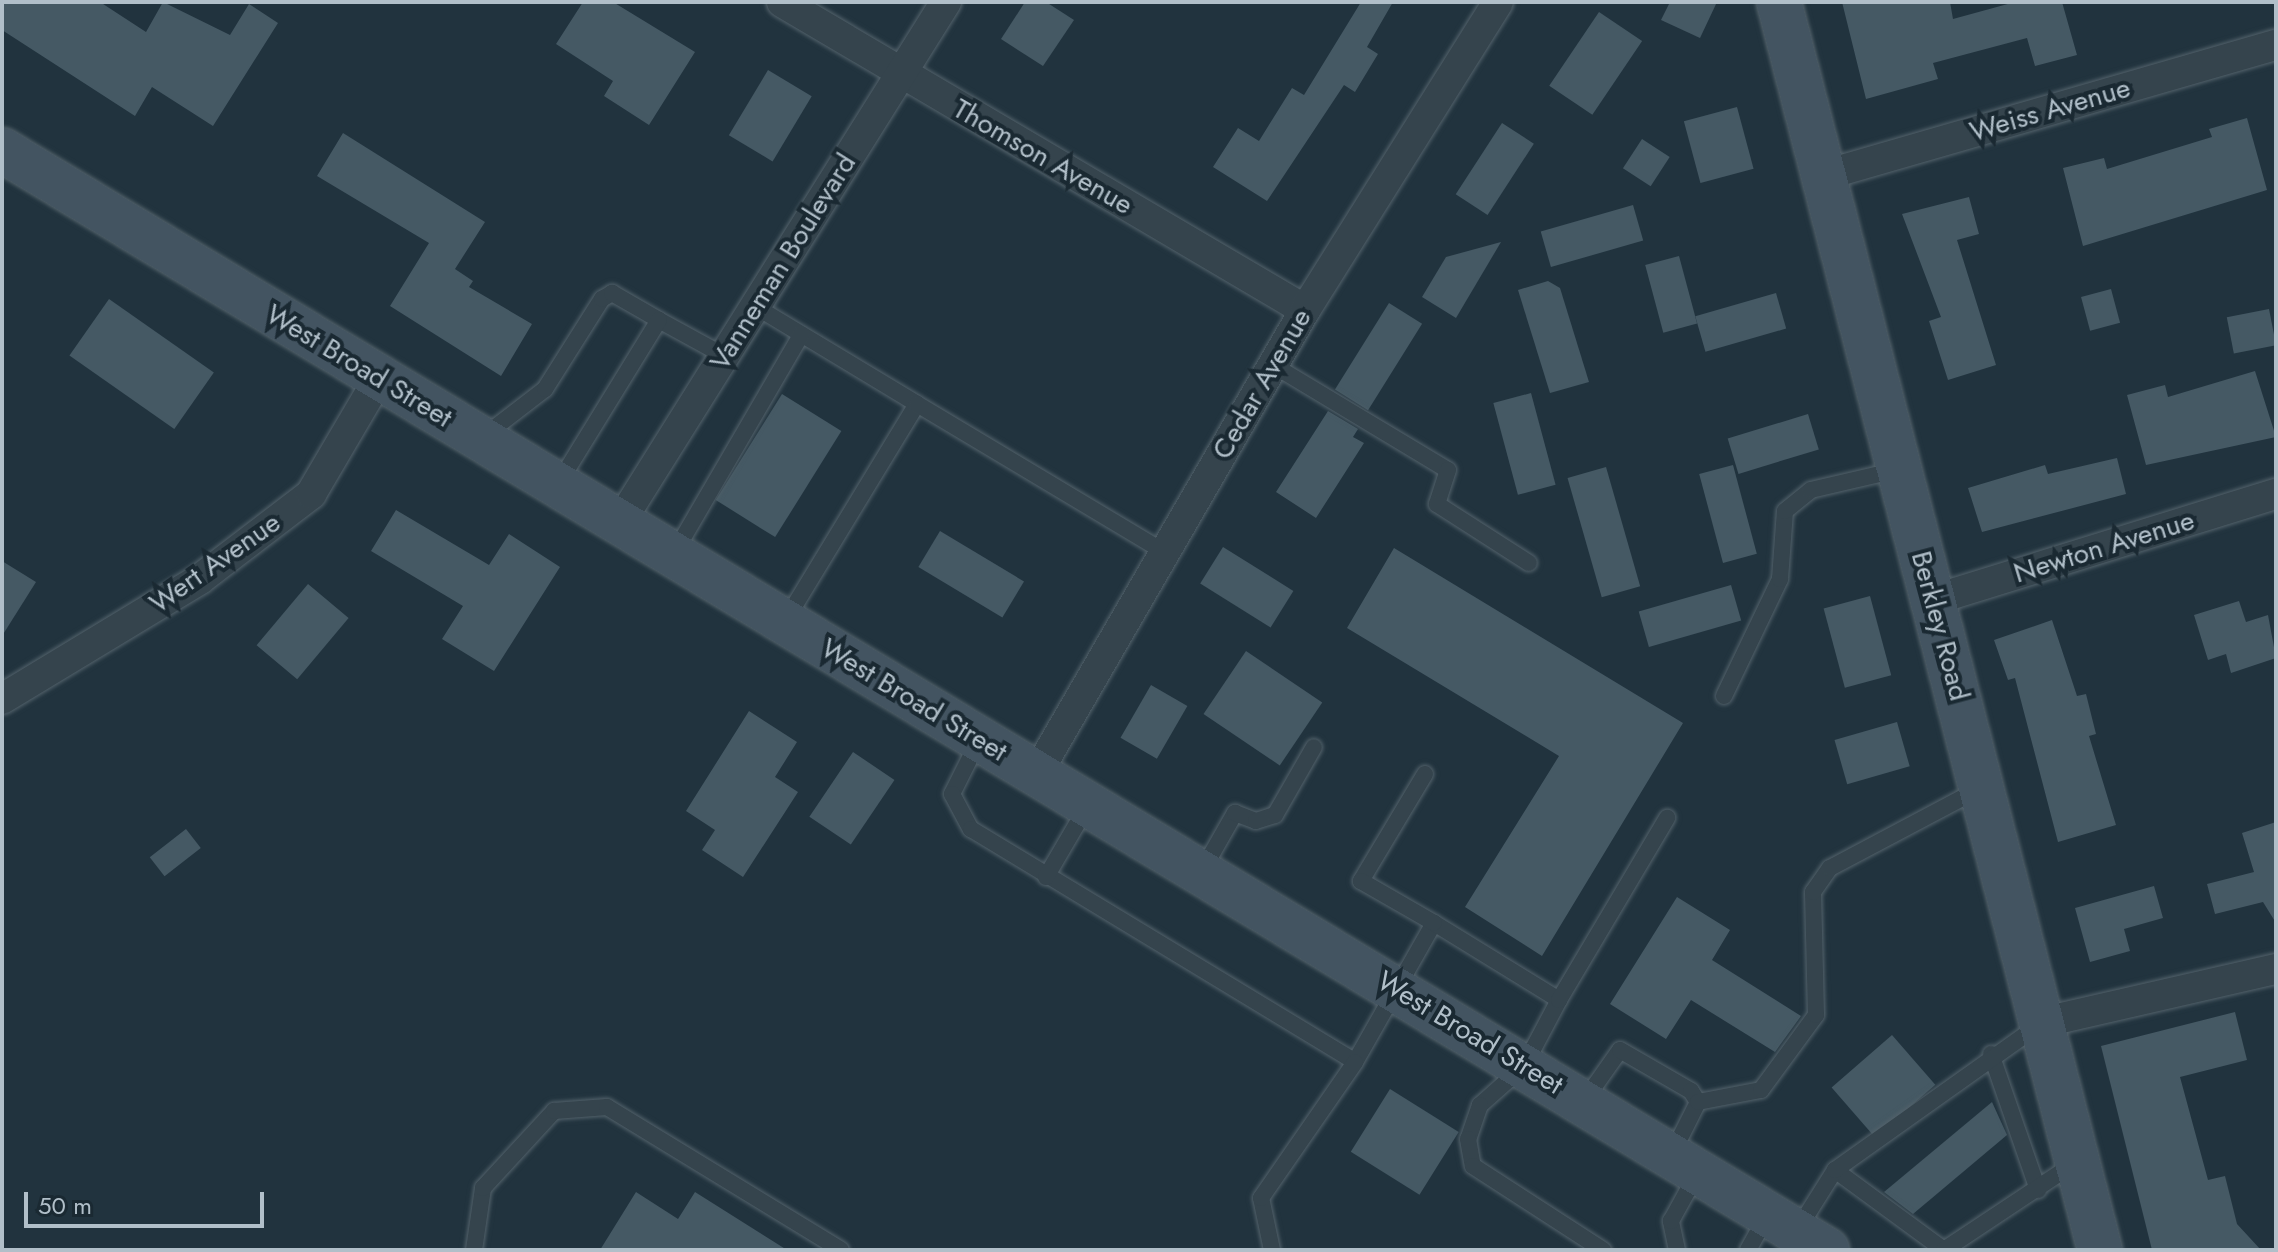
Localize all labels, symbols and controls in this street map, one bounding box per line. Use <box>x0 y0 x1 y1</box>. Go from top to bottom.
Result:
street label: Weiss Avenue <box>1966 71 2134 149</box>
street label: Thomson Avenue <box>947 92 1139 222</box>
street label: Vanneman Boulevard <box>703 148 863 376</box>
street label: West Broad Street <box>260 297 458 435</box>
street label: Cedar Avenue <box>1205 303 1319 465</box>
street label: Newton Avenue <box>2010 504 2198 590</box>
street label: Wert Avenue <box>143 506 287 620</box>
street label: Berkley Road <box>1904 548 1976 704</box>
street label: West Broad Street <box>815 631 1013 769</box>
street label: West Broad Street <box>1371 964 1569 1102</box>
scale bar <box>28 1176 268 1226</box>
text: 50 m <box>38 1188 92 1223</box>

